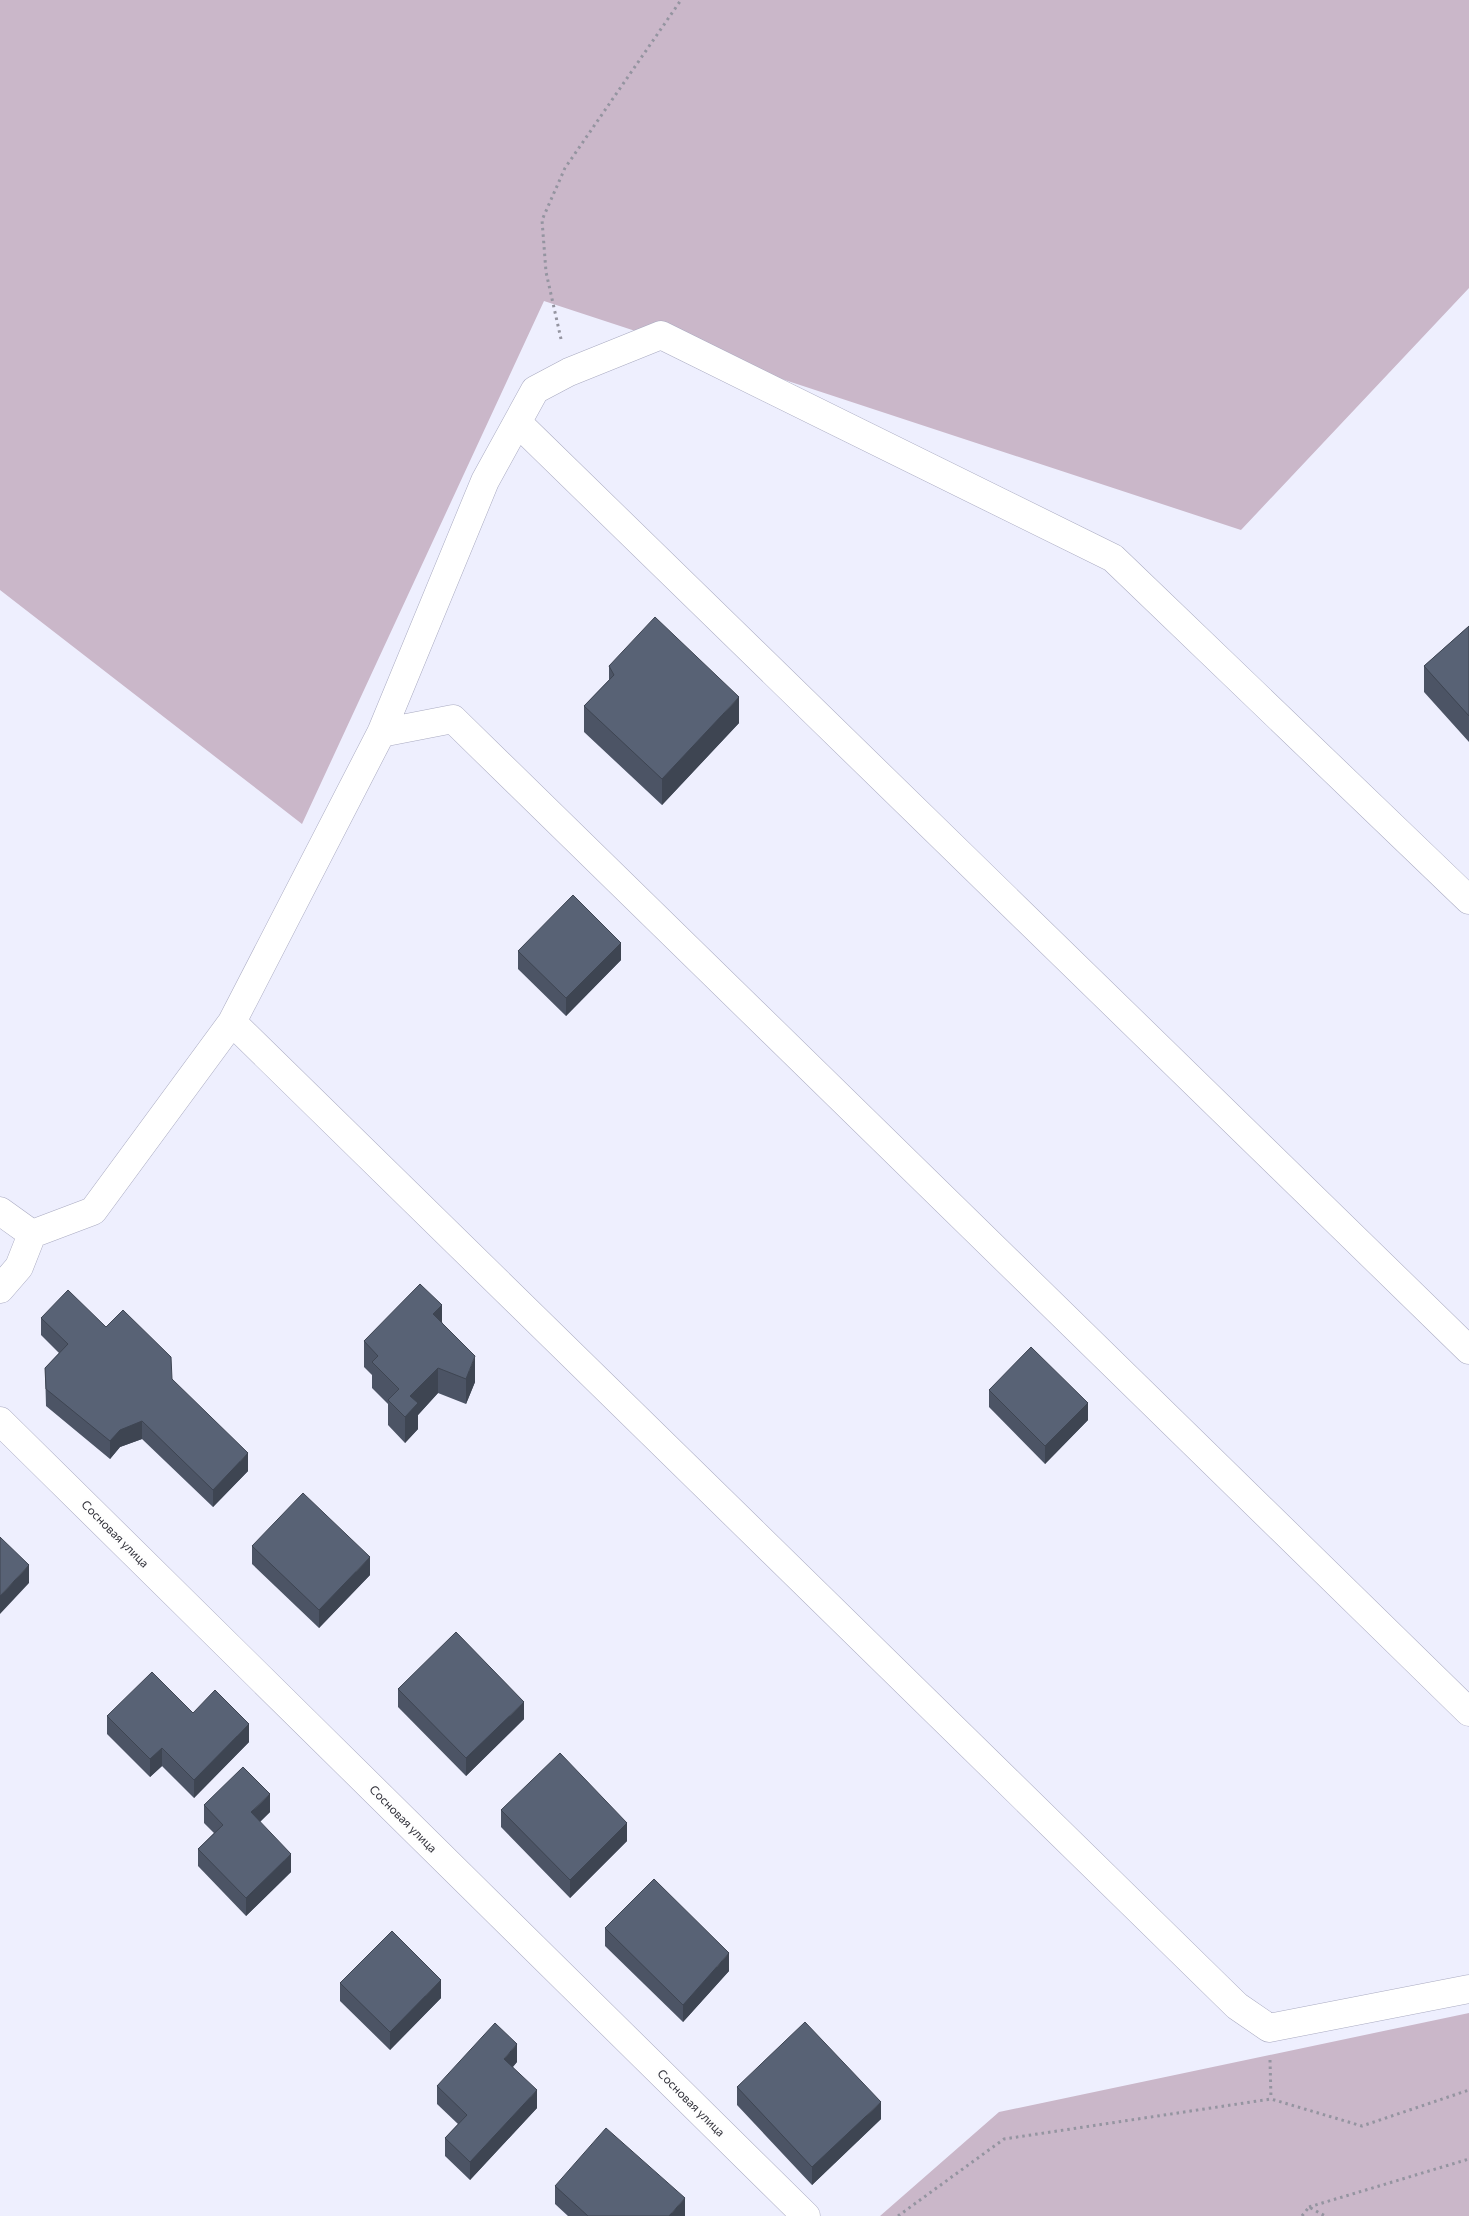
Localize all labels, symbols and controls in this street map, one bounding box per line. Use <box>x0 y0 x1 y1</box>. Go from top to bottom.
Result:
street label: Сосновая улица <box>79 1497 152 1570</box>
street label: Сосновая улица <box>367 1782 440 1855</box>
street label: Сосновая улица <box>655 2066 728 2139</box>

